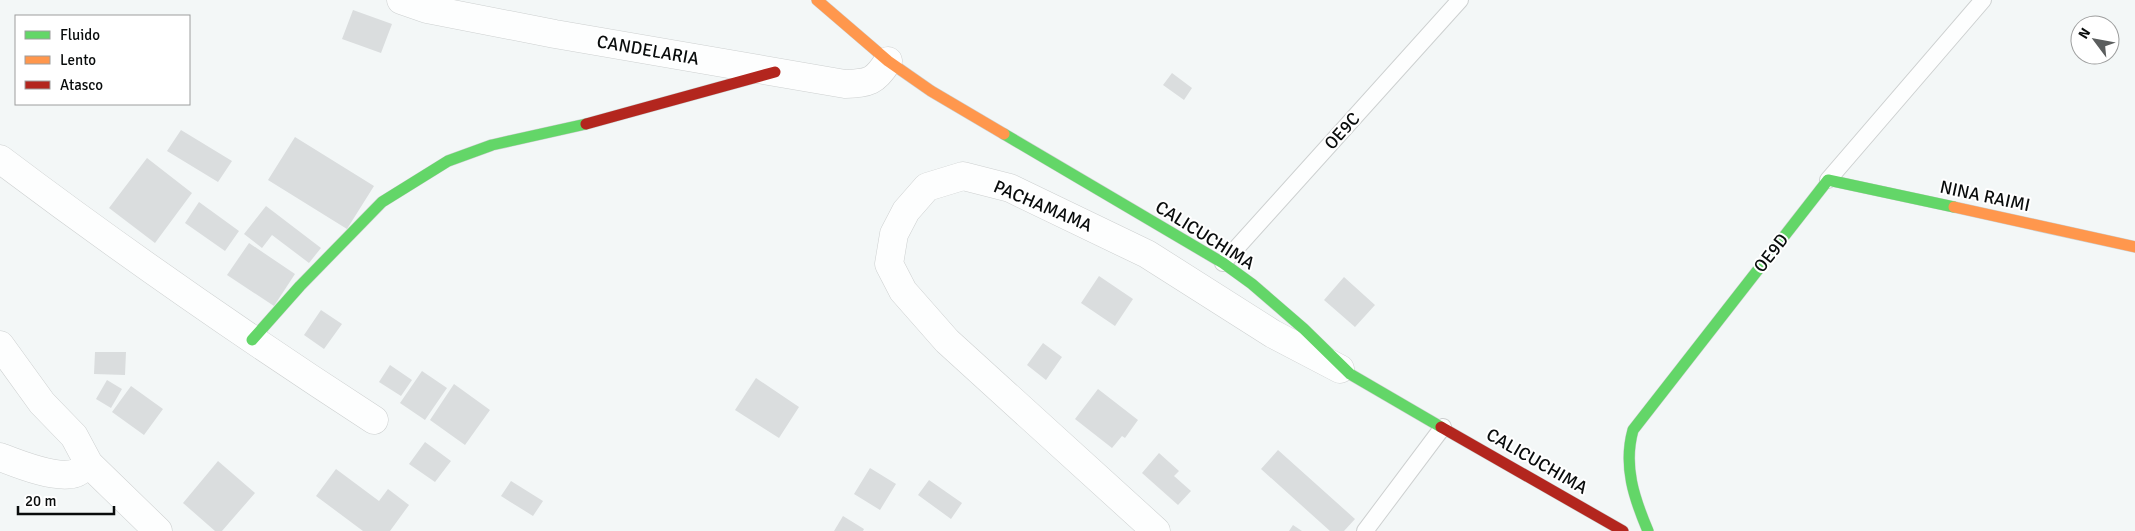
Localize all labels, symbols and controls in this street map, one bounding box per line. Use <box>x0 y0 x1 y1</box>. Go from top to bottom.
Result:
legend <box>15 15 190 105</box>
north arrow <box>2070 15 2120 65</box>
text: N <box>2075 25 2094 42</box>
text: Fluido <box>60 26 100 44</box>
street label: CANDELARIA <box>595 30 701 70</box>
text: Lento <box>60 51 96 69</box>
text: Atasco <box>60 76 103 94</box>
street label: OE9C <box>1320 108 1365 154</box>
street label: PACHAMAMA <box>990 175 1096 237</box>
street label: NINA RAIMI <box>1938 176 2032 216</box>
street label: CALICUCHIMA <box>1151 196 1259 274</box>
street label: OE9D <box>1749 229 1793 277</box>
street label: CALICUCHIMA <box>1483 423 1591 499</box>
scale bar <box>18 484 114 516</box>
text: 20 m <box>25 492 56 510</box>

